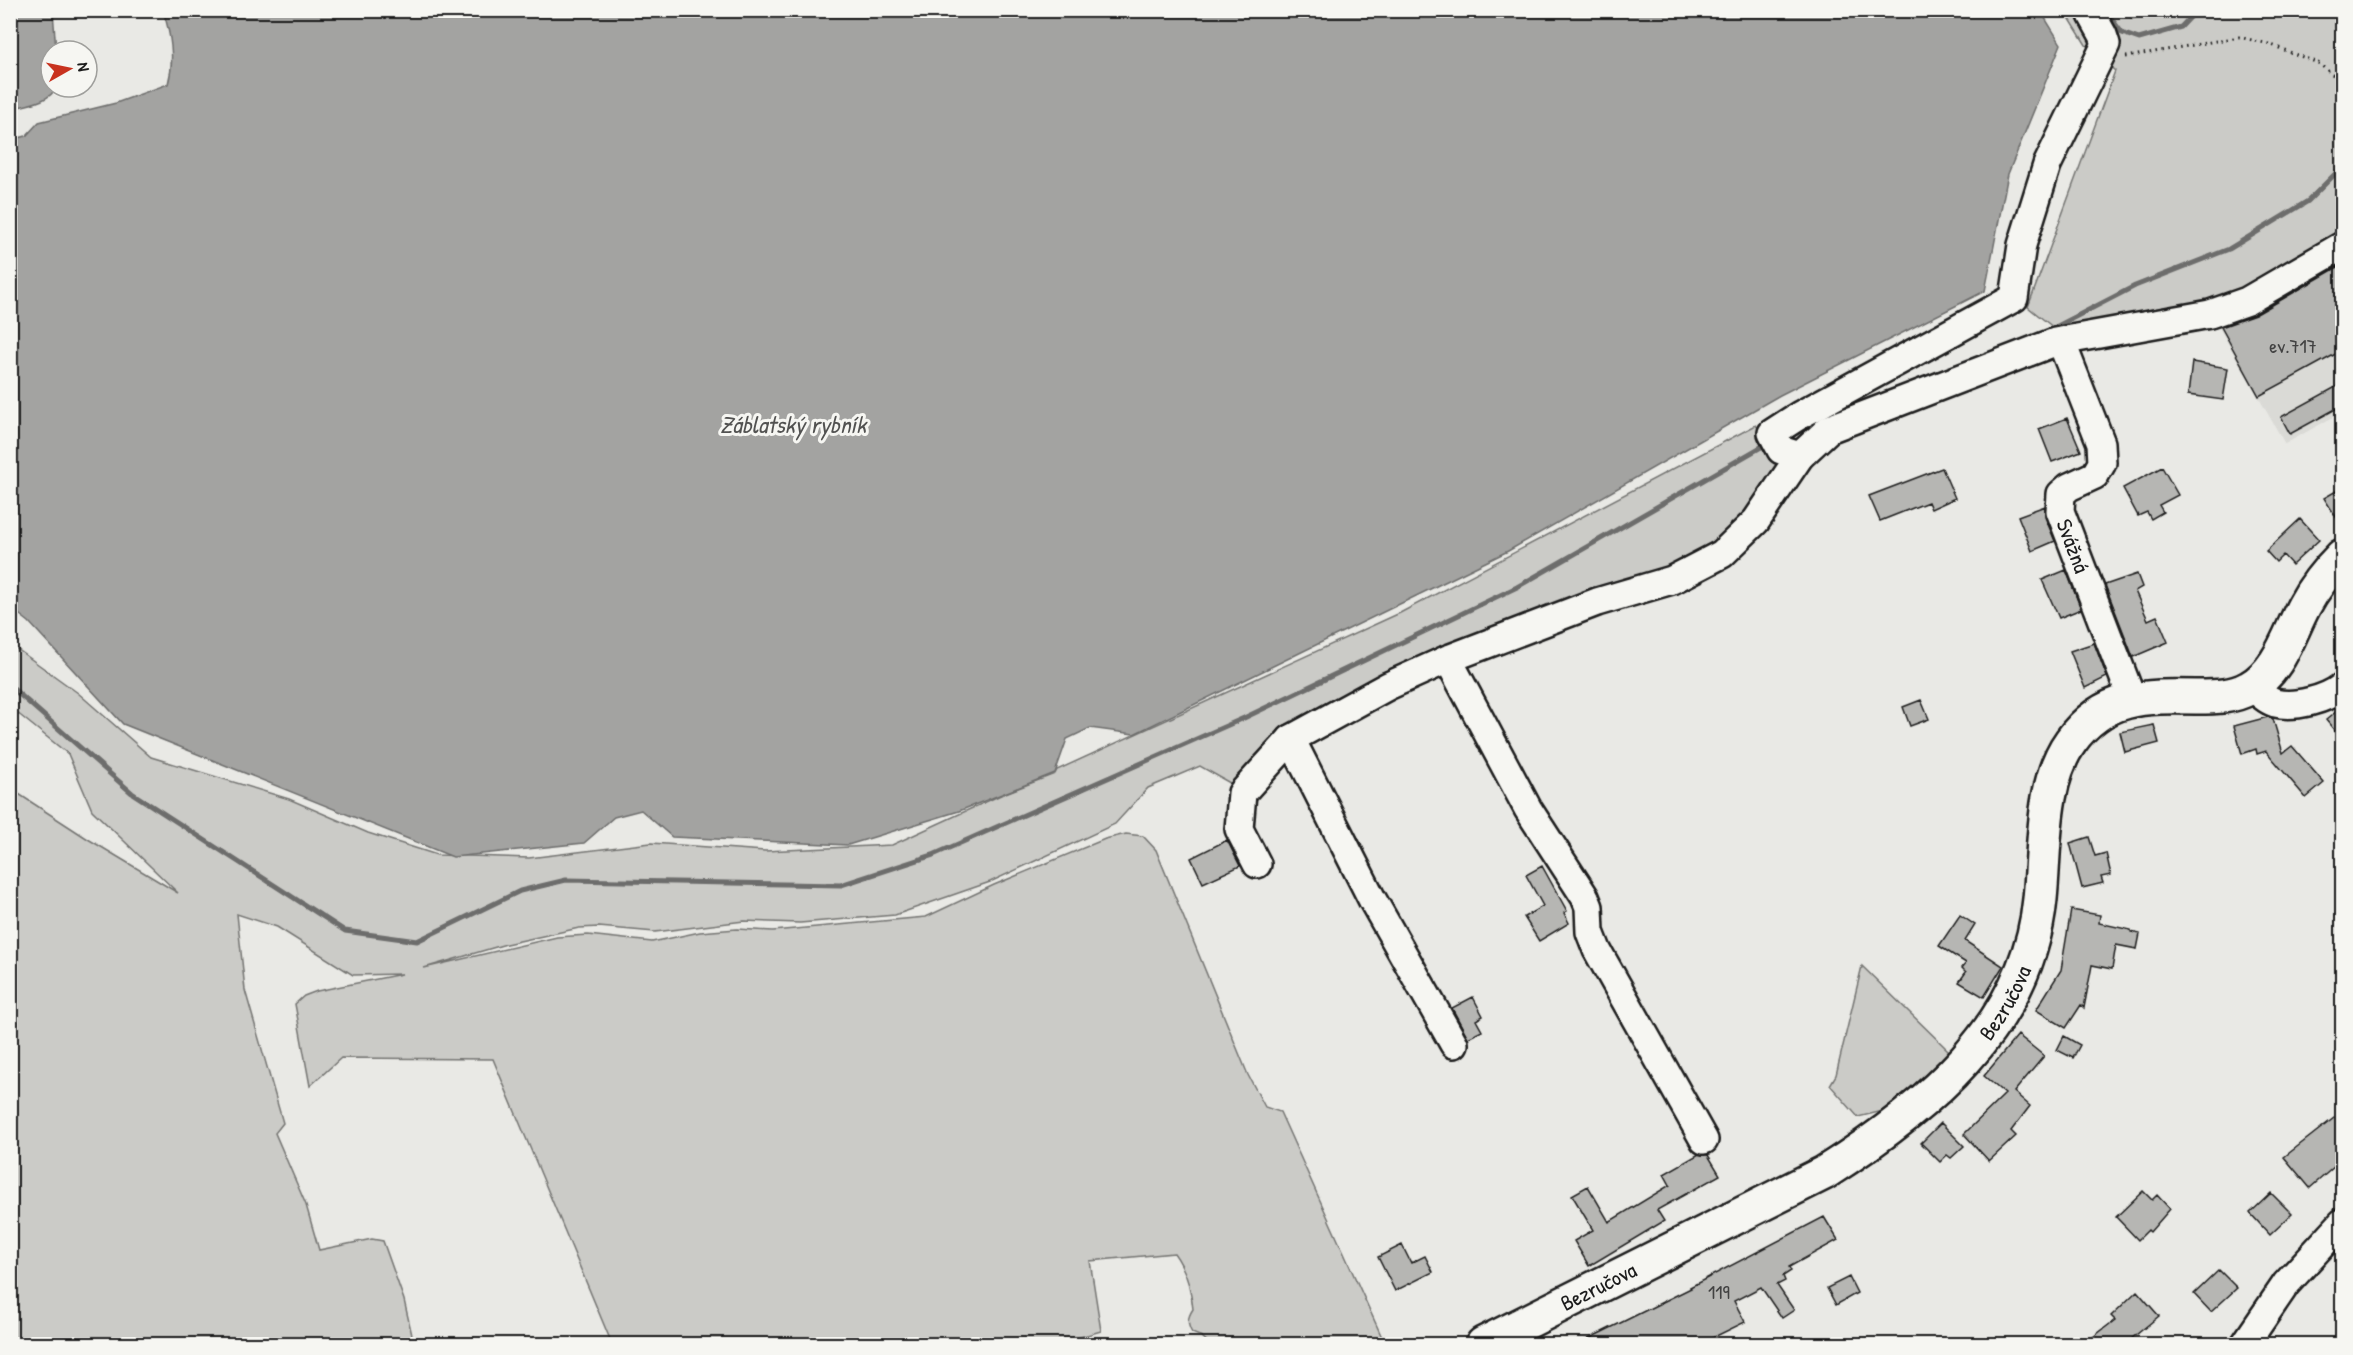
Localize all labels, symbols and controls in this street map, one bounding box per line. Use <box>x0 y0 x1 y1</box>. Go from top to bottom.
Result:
north arrow <box>39 39 99 99</box>
text: N <box>72 61 95 73</box>
house number: ev.717 <box>2269 332 2317 359</box>
water label: Záblatský rybník <box>720 408 868 441</box>
street label: Svážná <box>2049 514 2097 577</box>
street label: Bezručova <box>1972 961 2038 1046</box>
street label: Bezručova <box>1555 1254 1642 1318</box>
house number: 119 <box>1708 1278 1730 1305</box>

